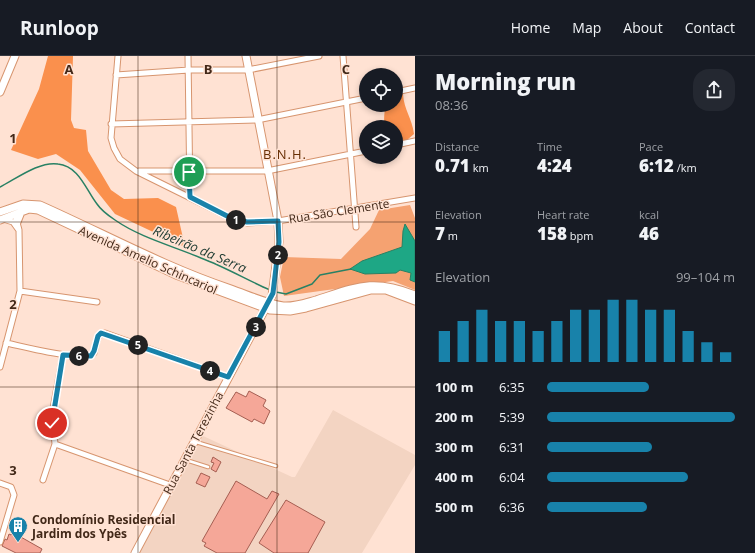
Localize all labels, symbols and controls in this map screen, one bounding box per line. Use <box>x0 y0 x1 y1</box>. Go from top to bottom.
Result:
text: Runloop <box>20 15 99 41</box>
text: Home <box>511 18 550 37</box>
text: Map <box>572 18 601 37</box>
text: About <box>623 18 663 37</box>
text: Contact <box>685 18 735 37</box>
text: A <box>65 60 74 78</box>
text: B <box>204 60 213 78</box>
text: C <box>342 60 350 78</box>
text: Morning run <box>435 66 576 96</box>
map controls <box>359 68 403 164</box>
button: locate <box>359 68 403 112</box>
button: share <box>693 69 735 111</box>
text: 08:36 <box>435 96 468 114</box>
button: layers <box>359 120 403 164</box>
text: 1 <box>9 129 17 147</box>
text: Distance <box>435 139 479 154</box>
text: Time <box>537 139 562 154</box>
text: Pace <box>639 139 663 154</box>
district label: B.N.H. <box>263 145 307 163</box>
text: 0.71 <box>435 154 470 177</box>
text: 4:24 <box>537 154 572 177</box>
text: 6:12 <box>639 154 674 177</box>
pin <box>172 155 206 189</box>
text: km <box>470 160 489 175</box>
text: /km <box>674 160 697 175</box>
icon: arrive <box>178 161 200 183</box>
street label: Rua São Clemente <box>287 195 391 227</box>
text: Elevation <box>435 207 482 222</box>
text: Heart rate <box>537 207 589 222</box>
text: kcal <box>639 207 659 222</box>
pin: 1 <box>226 210 246 230</box>
text: 1 <box>233 212 239 227</box>
water label: Ribeirão da Serra <box>150 221 250 277</box>
street label: Avenida Amelio Schincariol <box>76 222 220 298</box>
text: 7 <box>435 222 445 245</box>
text: 158 <box>537 222 567 245</box>
text: 46 <box>639 222 659 245</box>
text: m <box>445 228 458 243</box>
text: bpm <box>567 228 593 243</box>
pin: 2 <box>268 245 288 265</box>
text: 2 <box>275 247 281 262</box>
text: Elevation <box>435 268 490 286</box>
text: 99–104 m <box>676 268 735 286</box>
text: 2 <box>9 295 17 313</box>
pin: 3 <box>246 317 266 337</box>
text: 3 <box>253 319 259 334</box>
pin: 5 <box>128 335 148 355</box>
text: 5 <box>135 337 141 352</box>
pin: 6 <box>69 346 89 366</box>
text: 6 <box>76 348 82 363</box>
pin: 4 <box>200 361 220 381</box>
text: 4 <box>207 363 213 378</box>
text: 100 m <box>435 378 473 396</box>
text: 6:35 <box>499 378 525 396</box>
street label: Rua Santa Terezinha <box>159 389 227 497</box>
pin <box>35 406 69 440</box>
text: 200 m <box>435 408 473 426</box>
text: 5:39 <box>499 408 525 426</box>
icon: check <box>41 412 63 434</box>
text: 300 m <box>435 438 473 456</box>
text: 6:31 <box>499 438 525 456</box>
text: 3 <box>9 461 17 479</box>
text: 400 m <box>435 468 473 486</box>
text: 6:04 <box>499 468 525 486</box>
text: 500 m <box>435 498 473 516</box>
text: 6:36 <box>499 498 525 516</box>
place label: Condomínio Residencial Jardim dos Ypês <box>31 511 175 542</box>
building icon: Condomínio Residencial Jardim dos Ypês <box>7 515 29 543</box>

